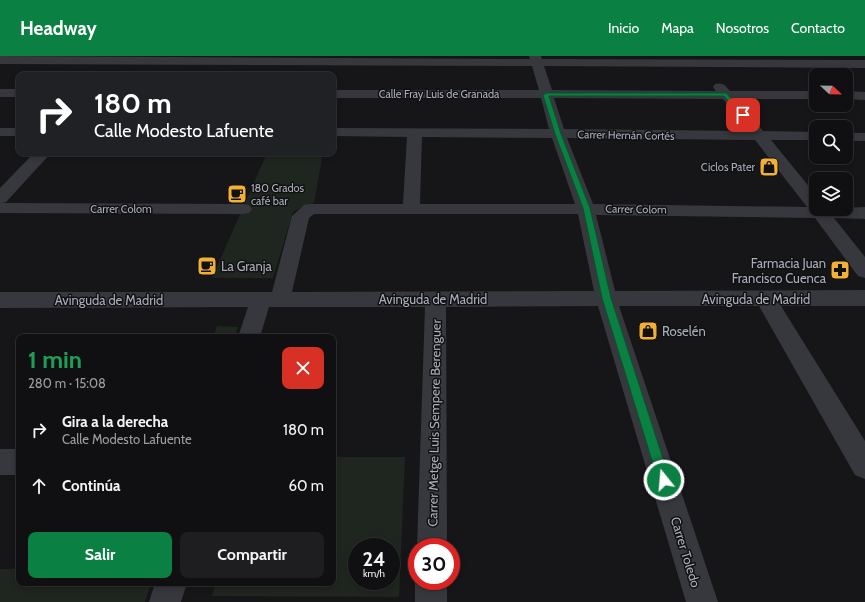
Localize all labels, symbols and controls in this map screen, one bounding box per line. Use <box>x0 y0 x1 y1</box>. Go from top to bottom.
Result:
text: Headway <box>20 17 97 40</box>
text: Inicio <box>608 19 639 37</box>
text: Mapa <box>661 19 694 37</box>
text: Nosotros <box>716 19 769 37</box>
text: Contacto <box>791 19 845 37</box>
north arrow <box>809 68 853 112</box>
map controls <box>809 68 853 216</box>
text: 180 m <box>94 86 172 120</box>
street label: Calle Fray Luis de Granada <box>379 87 500 101</box>
icon: right <box>28 88 80 140</box>
pin <box>726 98 760 132</box>
icon: arrive <box>732 104 754 126</box>
text: Calle Modesto Lafuente <box>94 120 274 142</box>
button: search <box>809 120 853 164</box>
street label: Carrer Hernán Cortés <box>577 127 675 143</box>
shop icon: Ciclos Pater <box>758 156 780 178</box>
place label: Ciclos Pater <box>701 160 756 174</box>
button: layers <box>809 172 853 216</box>
place label: 180 Grados café bar <box>251 181 305 208</box>
cafe icon: 180 Grados café bar <box>226 183 248 205</box>
street label: Carrer Colom <box>605 201 667 217</box>
street label: Carrer Colom <box>90 202 152 216</box>
cafe icon: La Granja <box>196 255 218 277</box>
place label: Farmacia Juan Francisco Cuenca <box>732 255 827 286</box>
place label: La Granja <box>221 258 273 275</box>
pharmacy icon: Farmacia Juan Francisco Cuenca <box>829 259 851 281</box>
street label: Avinguda de Madrid <box>379 291 487 307</box>
street label: Avinguda de Madrid <box>702 291 810 307</box>
street label: Avinguda de Madrid <box>55 292 163 308</box>
street label: Carrer Metge Luis Sempere Berenguer <box>424 318 444 527</box>
shop icon: Roselén <box>637 320 659 342</box>
place label: Roselén <box>662 323 706 339</box>
text: 1 min <box>28 345 82 374</box>
button: close <box>282 347 324 389</box>
text: 280 m · 15:08 <box>28 375 106 391</box>
text: Gira a la derecha <box>62 413 168 431</box>
icon: right <box>28 419 50 441</box>
text: 180 m <box>283 421 324 439</box>
text: Calle Modesto Lafuente <box>62 431 192 447</box>
position arrow <box>643 459 685 501</box>
icon: ahead <box>28 475 50 497</box>
text: Continúa <box>62 477 120 495</box>
text: 60 m <box>288 477 324 495</box>
street label: Carrer Toledo <box>668 515 704 589</box>
button: Salir <box>28 532 172 578</box>
button: Compartir <box>180 532 324 578</box>
speed limit sign: 30 <box>408 538 460 590</box>
text: 24 <box>363 547 386 571</box>
text: km/h <box>363 567 385 580</box>

